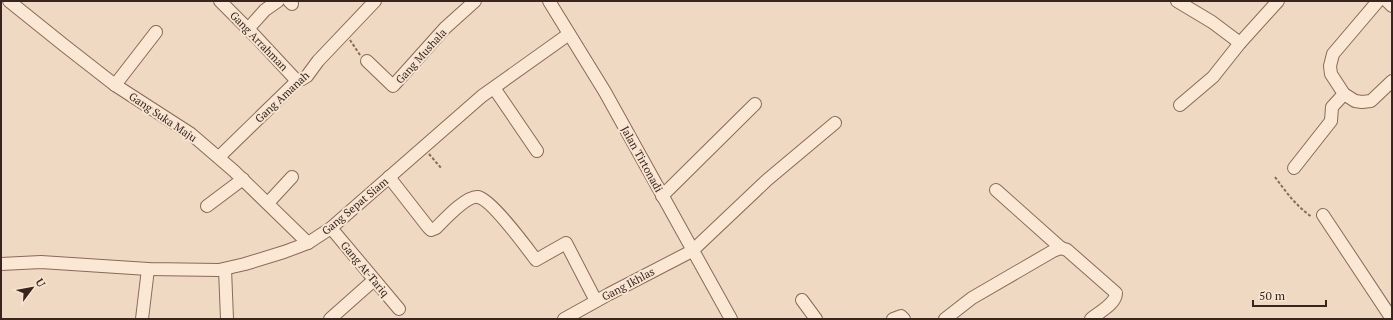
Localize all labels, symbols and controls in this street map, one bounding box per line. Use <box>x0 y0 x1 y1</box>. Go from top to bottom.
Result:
street label: Gang Arrahman <box>227 8 291 74</box>
street label: Gang Mushala <box>393 25 450 87</box>
street label: Gang Amanah <box>252 68 312 126</box>
street label: Gang Suka Maju <box>126 89 200 145</box>
street label: Jalan Tirtonadi <box>618 124 666 194</box>
street label: Gang Sepat Siam <box>319 174 391 238</box>
street label: Gang At-Tariq <box>338 238 392 300</box>
street label: Gang Ikhlas <box>599 264 657 304</box>
north arrow <box>12 268 52 308</box>
text: U <box>32 276 49 290</box>
scale bar <box>1253 282 1326 308</box>
text: 50 m <box>1259 288 1286 303</box>

